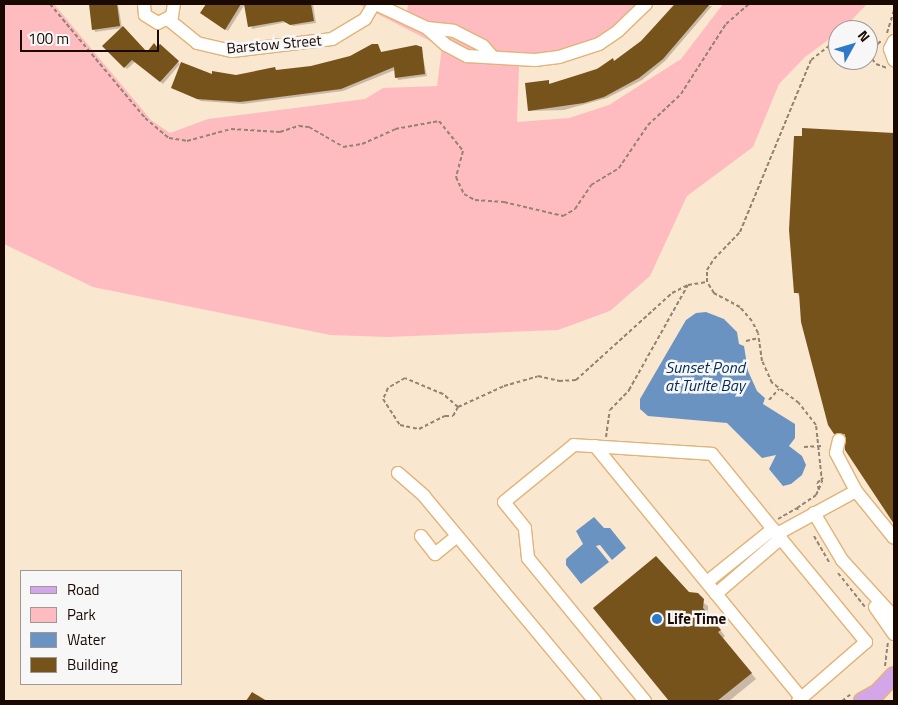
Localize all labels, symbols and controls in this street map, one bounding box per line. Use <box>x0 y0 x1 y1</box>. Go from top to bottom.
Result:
scale bar <box>22 20 161 52</box>
north arrow <box>828 20 878 70</box>
text: N <box>853 25 875 46</box>
text: 100 m <box>28 27 69 50</box>
street label: Barstow Street <box>226 31 322 57</box>
water label: Sunset Pond at Turlte Bay <box>665 357 745 395</box>
legend <box>20 570 182 685</box>
text: Road <box>67 578 99 601</box>
text: Park <box>67 603 96 626</box>
place label: Life Time <box>667 610 726 628</box>
marker: Life Time <box>651 613 663 625</box>
text: Water <box>67 628 106 651</box>
text: Building <box>67 653 118 676</box>

